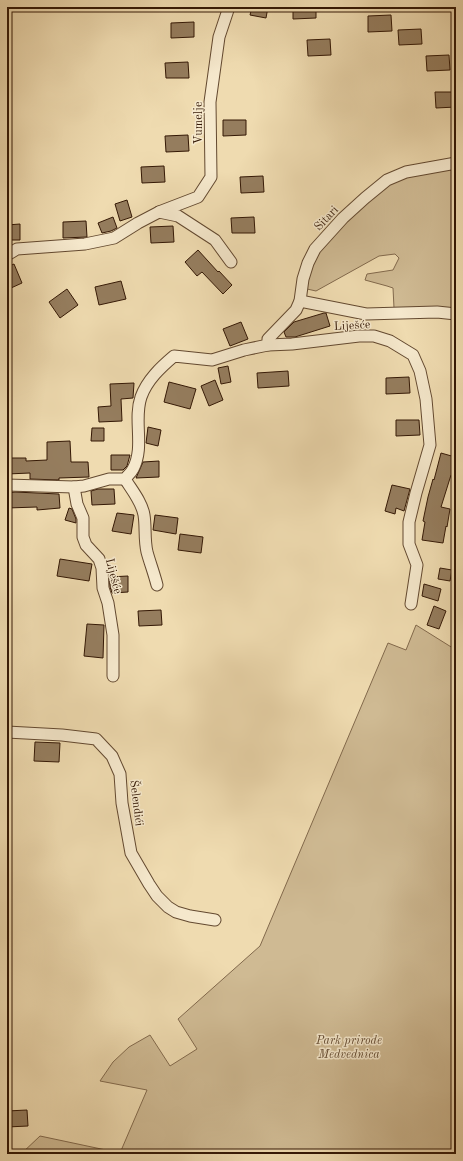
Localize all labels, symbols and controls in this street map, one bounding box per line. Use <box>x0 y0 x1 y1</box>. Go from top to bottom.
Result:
street label: Vumelje <box>193 101 205 144</box>
street label: Sitari <box>312 204 341 233</box>
street label: Liješće <box>333 319 371 333</box>
street label: Liješće <box>103 557 123 596</box>
street label: Šelendići <box>127 779 149 827</box>
park label: Park prirode Medvednica <box>315 1035 382 1061</box>

